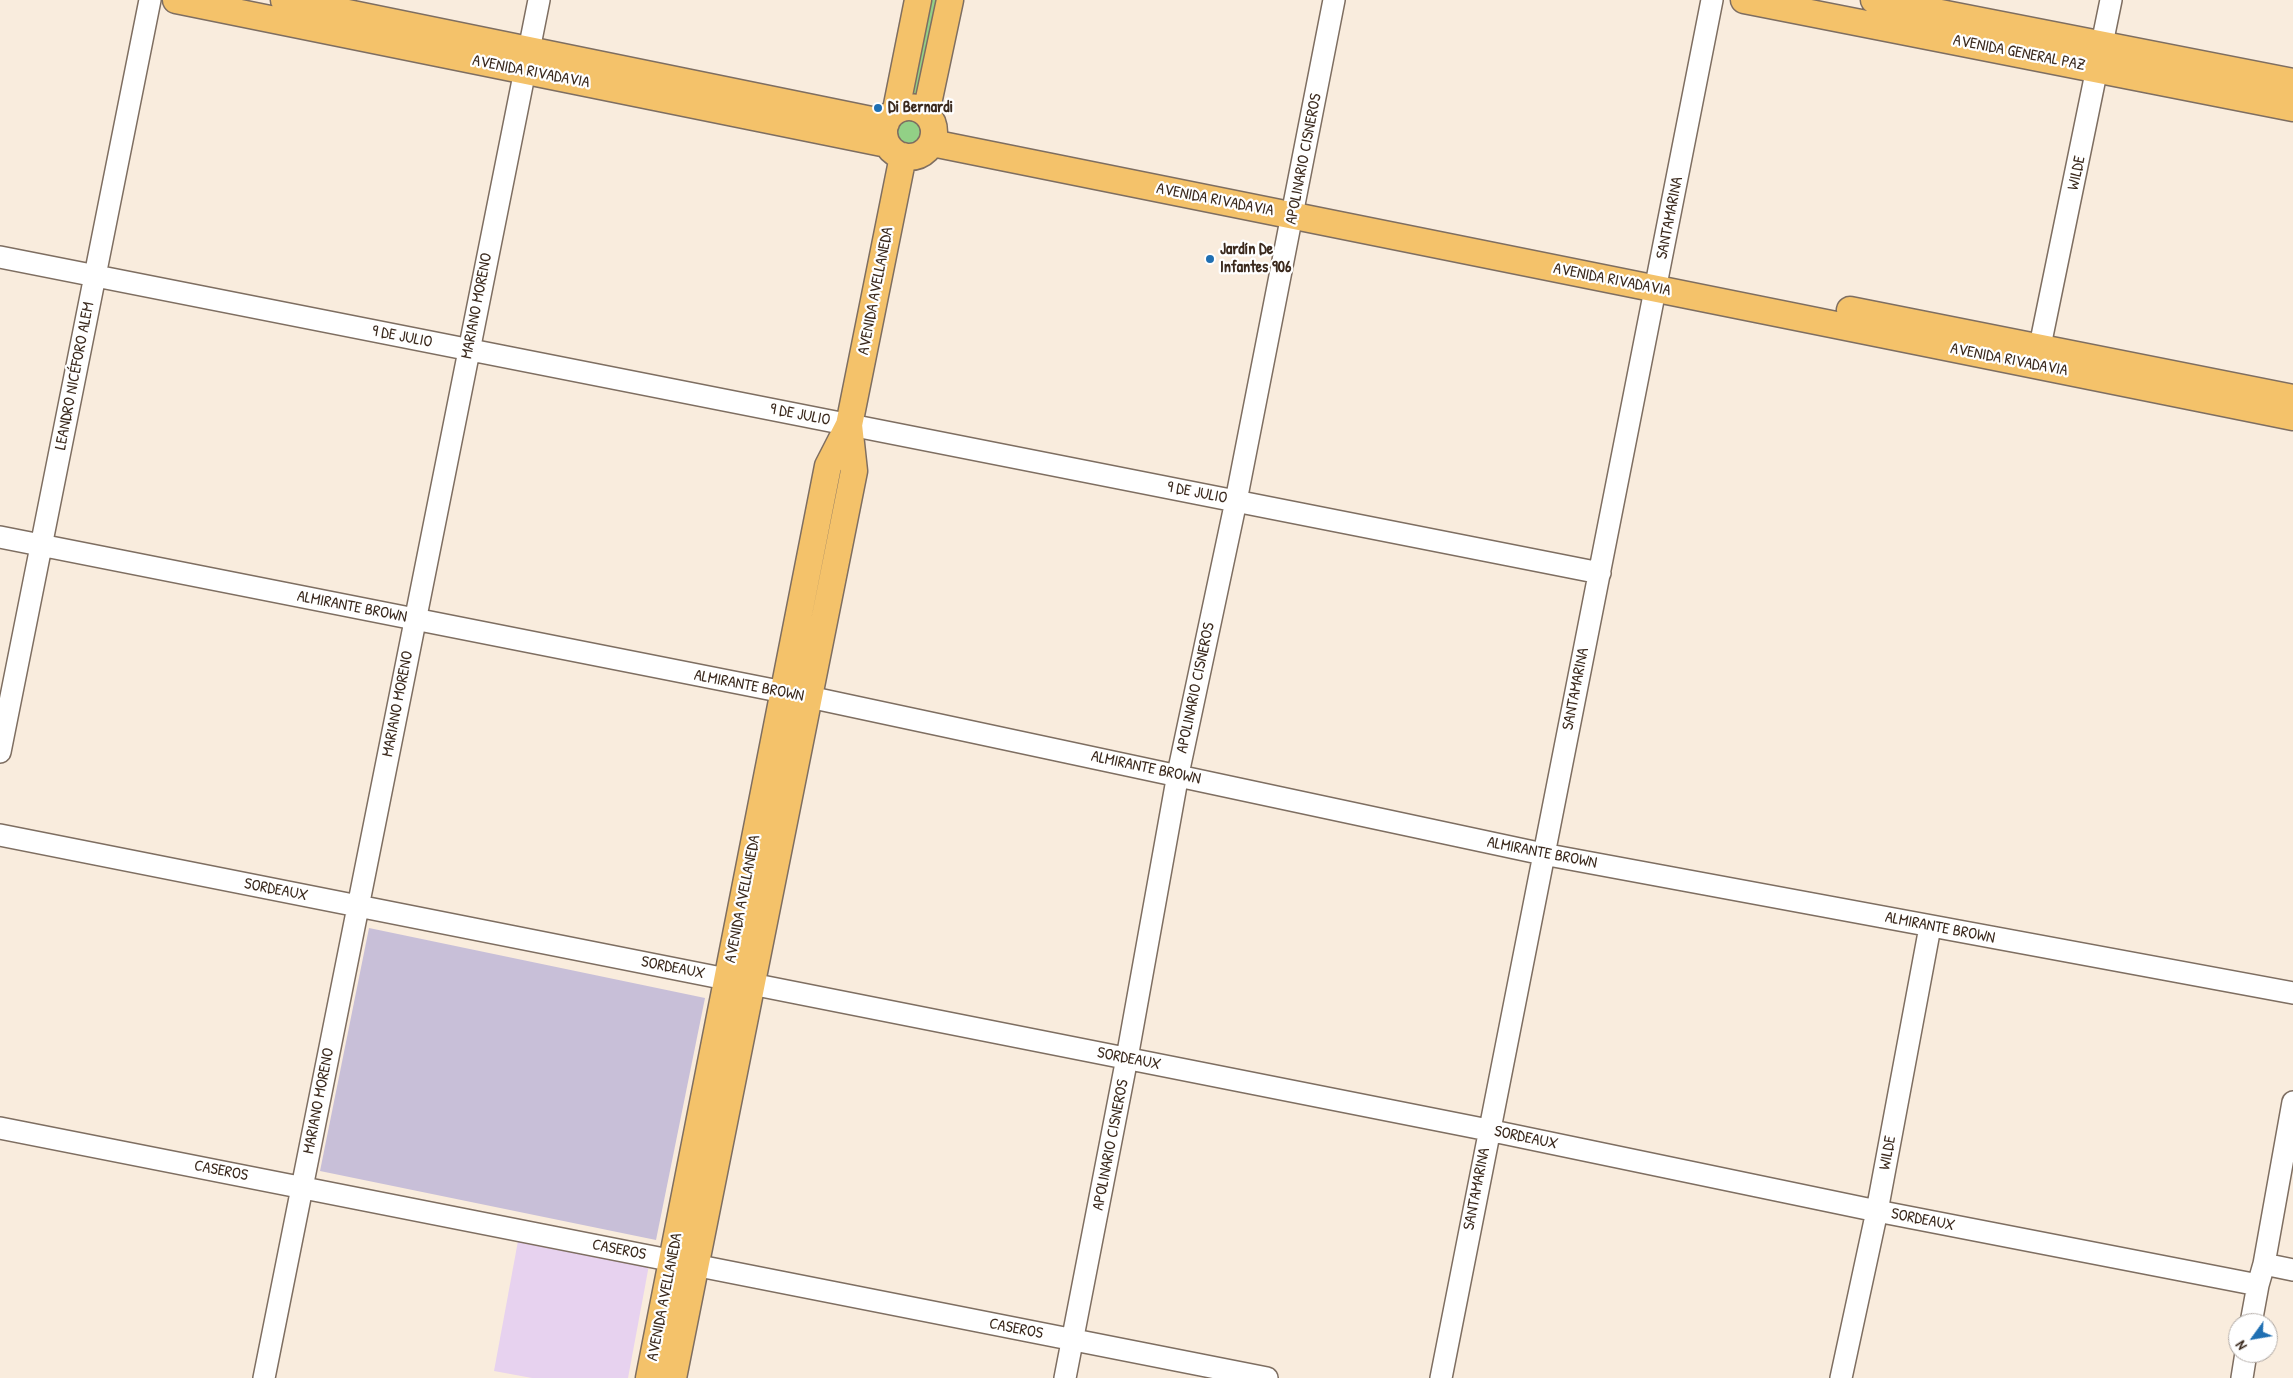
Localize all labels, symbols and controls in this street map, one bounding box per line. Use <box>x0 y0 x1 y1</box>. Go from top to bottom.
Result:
street label: AVENIDA GENERAL PAZ <box>1951 31 2087 75</box>
street label: AVENIDA RIVADAVIA <box>471 51 591 93</box>
street label: APOLINARIO CISNEROS <box>1282 92 1326 226</box>
place label: Di Bernardi <box>888 98 953 118</box>
marker: Di Bernardi <box>872 102 884 114</box>
street label: WILDE <box>2064 154 2090 192</box>
street label: SANTAMARINA <box>1653 175 1687 261</box>
street label: AVENIDA RIVADAVIA <box>1155 179 1275 221</box>
street label: AVENIDA AVELLANEDA <box>854 225 898 357</box>
place label: Jardín De Infantes 906 <box>1220 240 1291 278</box>
street label: MARIANO MORENO <box>457 251 497 361</box>
marker: Jardín De Infantes 906 <box>1204 253 1216 265</box>
street label: AVENIDA RIVADAVIA <box>1552 259 1672 301</box>
street label: LEANDRO NICÉFORO ALEM <box>51 301 99 451</box>
street label: 9 DE JULIO <box>370 322 434 352</box>
street label: AVENIDA RIVADAVIA <box>1949 339 2069 381</box>
street label: 9 DE JULIO <box>768 400 832 430</box>
street label: 9 DE JULIO <box>1165 478 1229 508</box>
street label: ALMIRANTE BROWN <box>295 587 409 627</box>
street label: APOLINARIO CISNEROS <box>1173 621 1219 755</box>
street label: SANTAMARINA <box>1559 646 1593 732</box>
street label: MARIANO MORENO <box>378 649 418 759</box>
street label: ALMIRANTE BROWN <box>692 666 806 706</box>
street label: ALMIRANTE BROWN <box>1089 747 1203 789</box>
street label: AVENIDA AVELLANEDA <box>721 833 765 965</box>
street label: ALMIRANTE BROWN <box>1485 833 1599 873</box>
street label: SORDEAUX <box>243 874 309 906</box>
street label: ALMIRANTE BROWN <box>1883 908 1997 948</box>
street label: SORDEAUX <box>640 952 706 984</box>
street label: SORDEAUX <box>1096 1043 1162 1075</box>
street label: MARIANO MORENO <box>299 1046 339 1156</box>
street label: APOLINARIO CISNEROS <box>1089 1078 1133 1212</box>
street label: SORDEAUX <box>1493 1122 1559 1154</box>
street label: WILDE <box>1876 1134 1900 1172</box>
street label: SANTAMARINA <box>1460 1146 1494 1232</box>
street label: CASEROS <box>192 1156 250 1186</box>
street label: SORDEAUX <box>1890 1204 1956 1236</box>
street label: AVENIDA AVELLANEDA <box>643 1231 687 1363</box>
street label: CASEROS <box>590 1235 648 1265</box>
north arrow <box>2228 1313 2278 1363</box>
street label: CASEROS <box>987 1314 1045 1344</box>
text: N <box>2231 1337 2251 1354</box>

